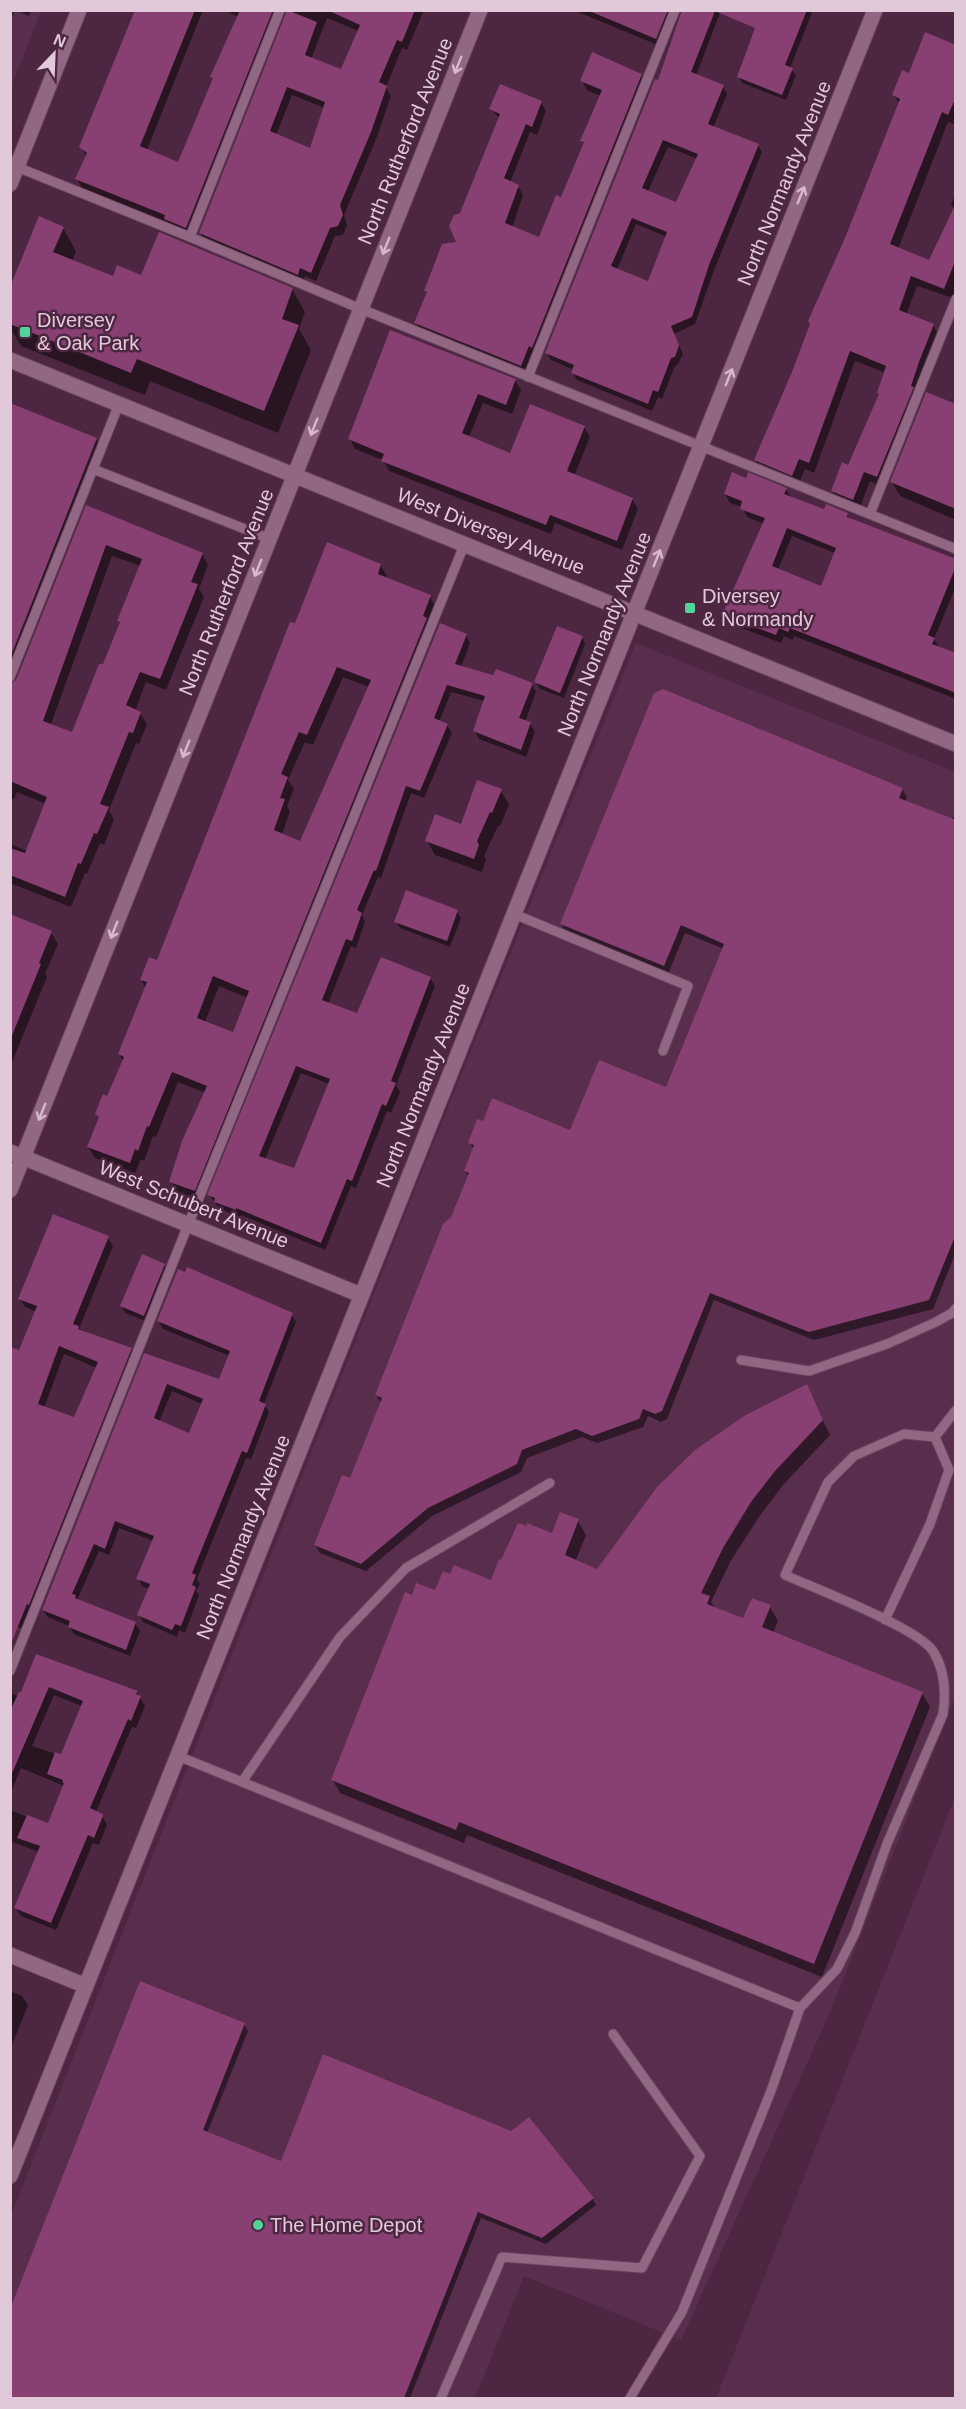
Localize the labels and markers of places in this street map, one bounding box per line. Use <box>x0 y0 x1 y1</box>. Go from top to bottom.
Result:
place label: Diversey & Oak Park <box>37 309 140 354</box>
marker: Diversey & Oak Park <box>18 325 32 339</box>
place label: Diversey & Normandy <box>702 585 813 630</box>
marker: Diversey & Normandy <box>683 601 697 615</box>
place label: The Home Depot <box>270 2214 423 2236</box>
marker: The Home Depot <box>251 2218 265 2232</box>

